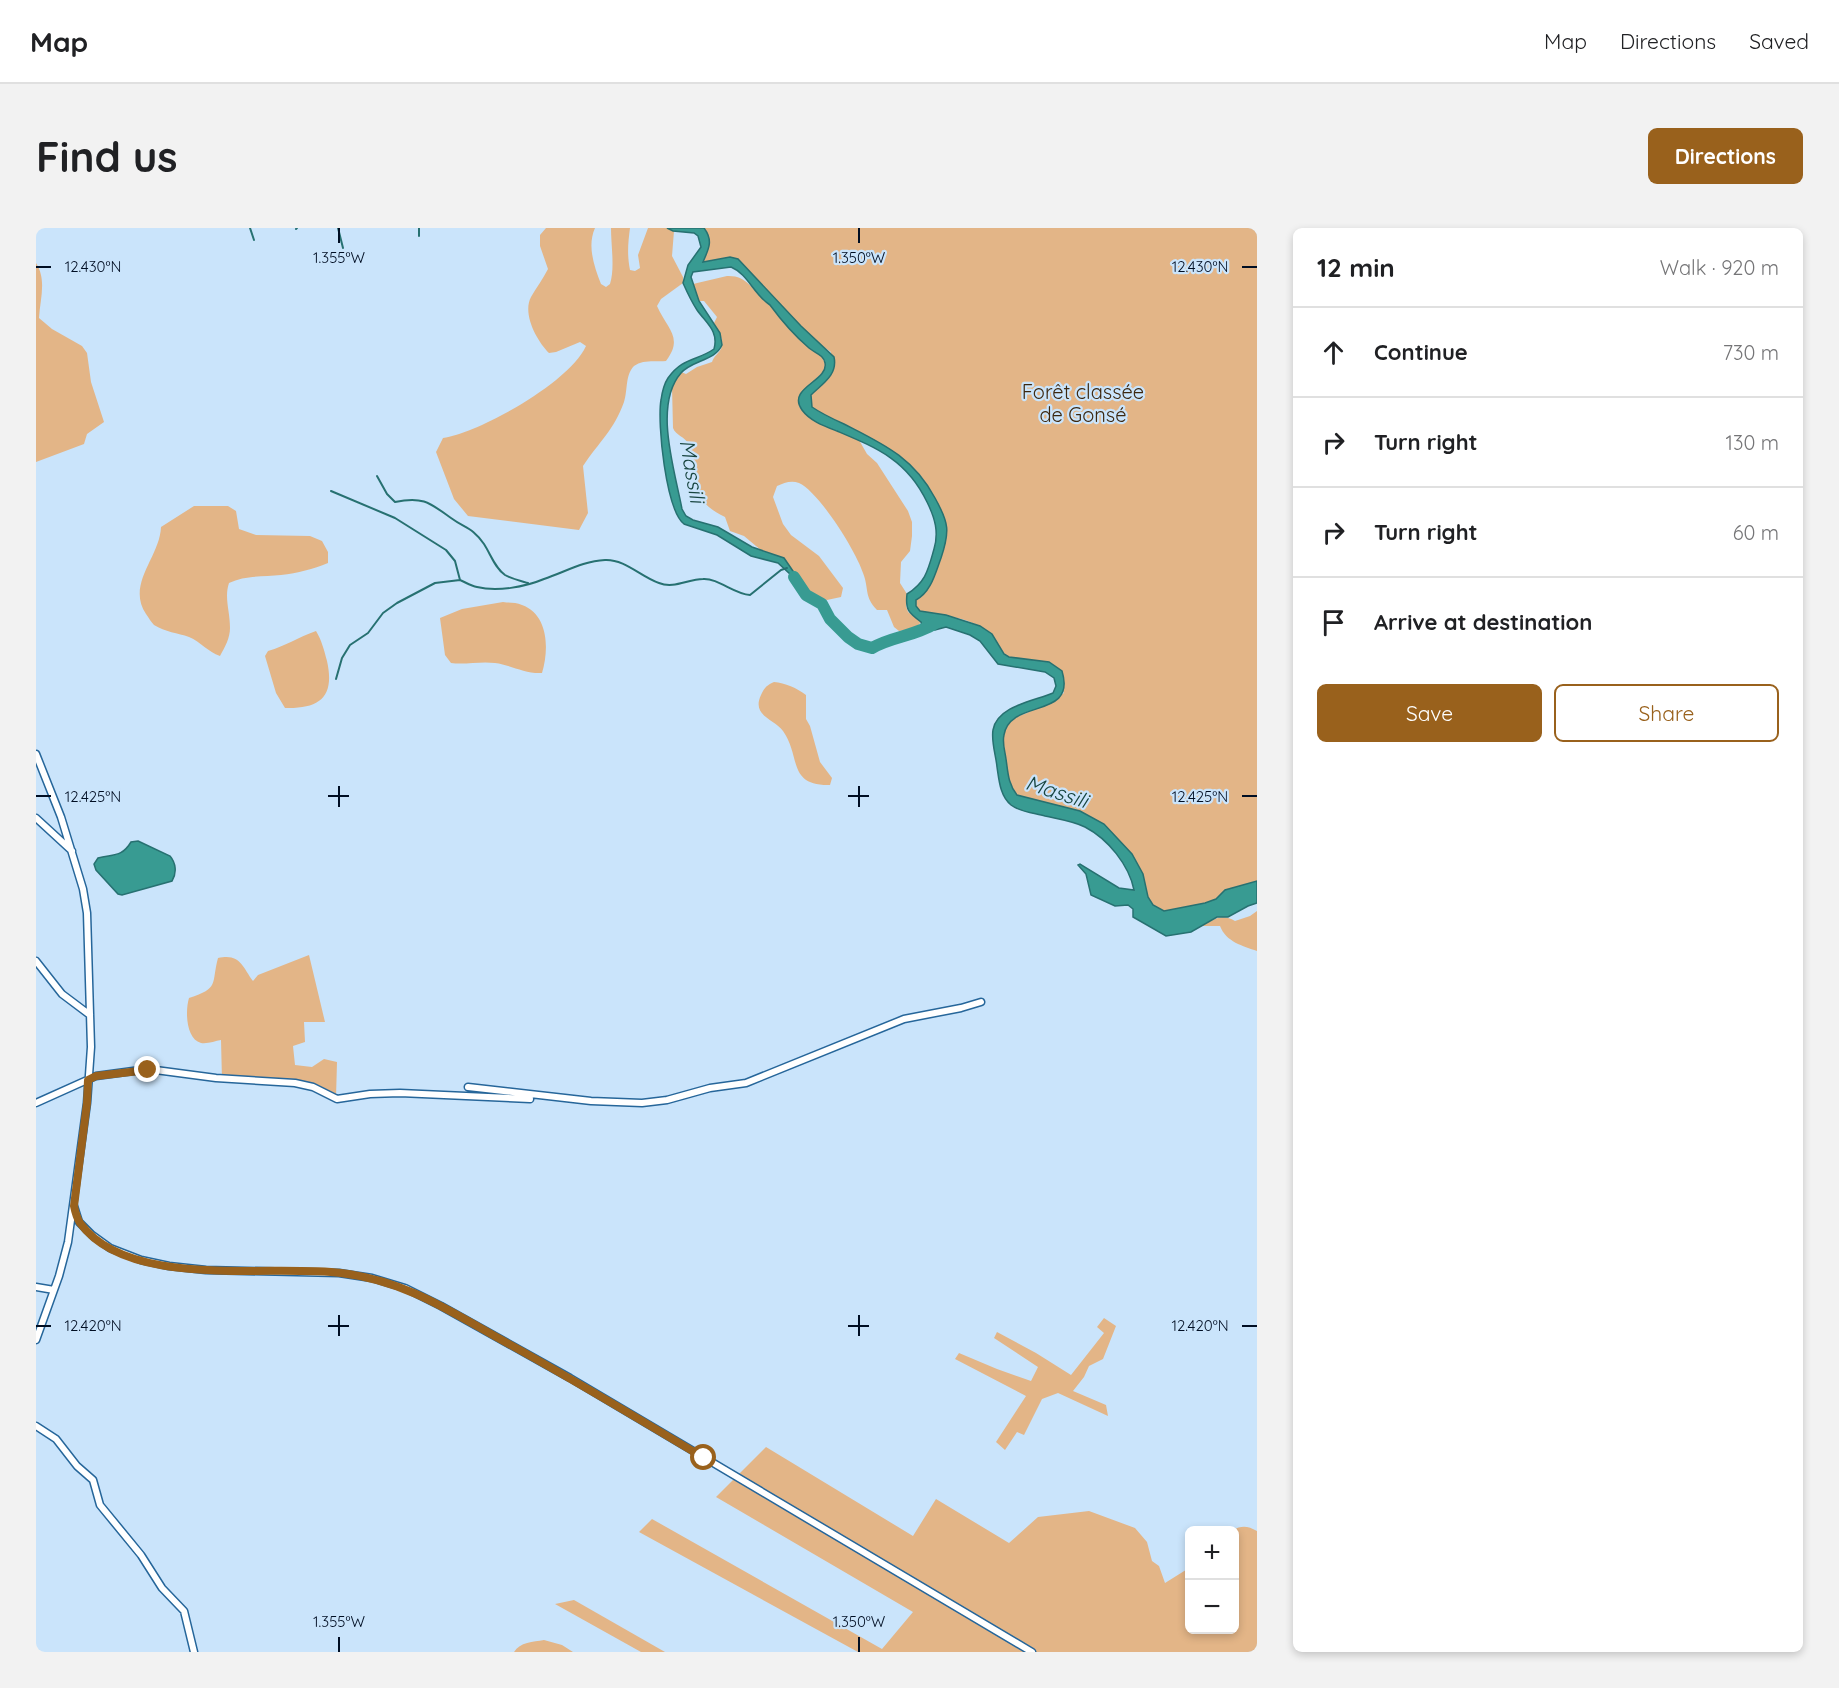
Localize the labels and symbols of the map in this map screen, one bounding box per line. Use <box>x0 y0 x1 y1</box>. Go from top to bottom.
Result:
text: 1.355°W <box>313 248 365 267</box>
text: 1.350°W <box>833 248 886 267</box>
text: 12.430°N <box>65 257 121 276</box>
text: 12.430°N <box>1172 257 1228 276</box>
park label: Forêt classée de Gonsé <box>1022 379 1144 427</box>
water label: Massili <box>675 437 712 507</box>
water label: Massili <box>1023 769 1094 814</box>
text: 12.425°N <box>65 787 121 806</box>
text: 12.425°N <box>1172 787 1228 806</box>
route end <box>134 1056 160 1082</box>
text: 12.420°N <box>64 1316 122 1335</box>
text: 12.420°N <box>1171 1316 1229 1335</box>
route start <box>690 1444 716 1470</box>
text: 1.355°W <box>313 1612 365 1631</box>
text: 1.350°W <box>833 1612 886 1631</box>

